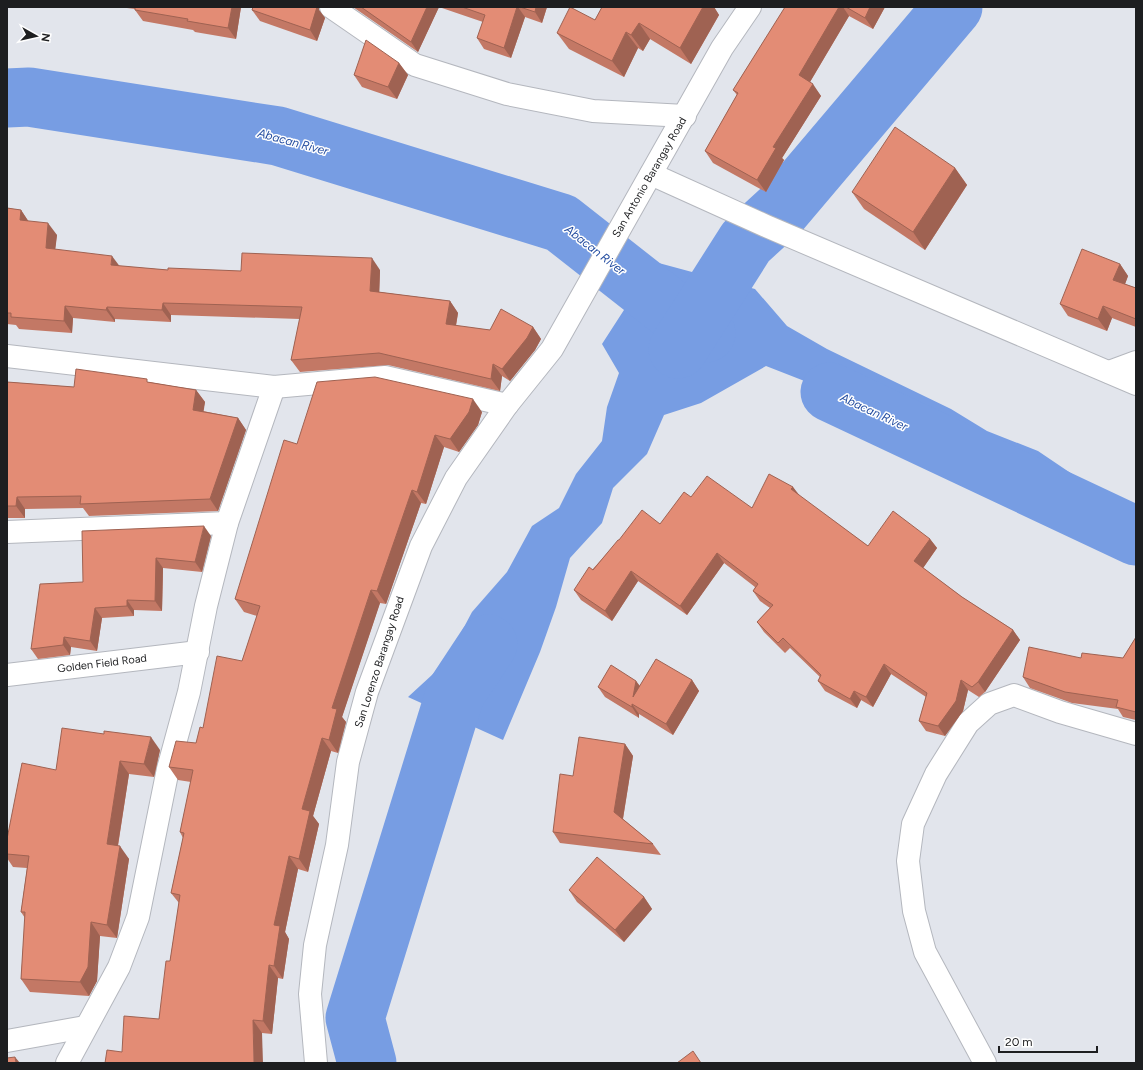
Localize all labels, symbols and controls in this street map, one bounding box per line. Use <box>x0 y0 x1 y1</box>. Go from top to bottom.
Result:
north arrow <box>16 16 56 56</box>
text: N <box>38 32 52 42</box>
street label: San Antonio Barangay Road <box>610 115 689 240</box>
water label: Abacan River <box>255 126 331 158</box>
water label: Abacan River <box>561 222 629 278</box>
water label: Abacan River <box>837 390 911 434</box>
street label: San Lorenzo Barangay Road <box>352 595 407 729</box>
street label: Golden Field Road <box>57 652 147 675</box>
scale bar <box>999 1028 1097 1054</box>
text: 20 m <box>1005 1035 1033 1049</box>

